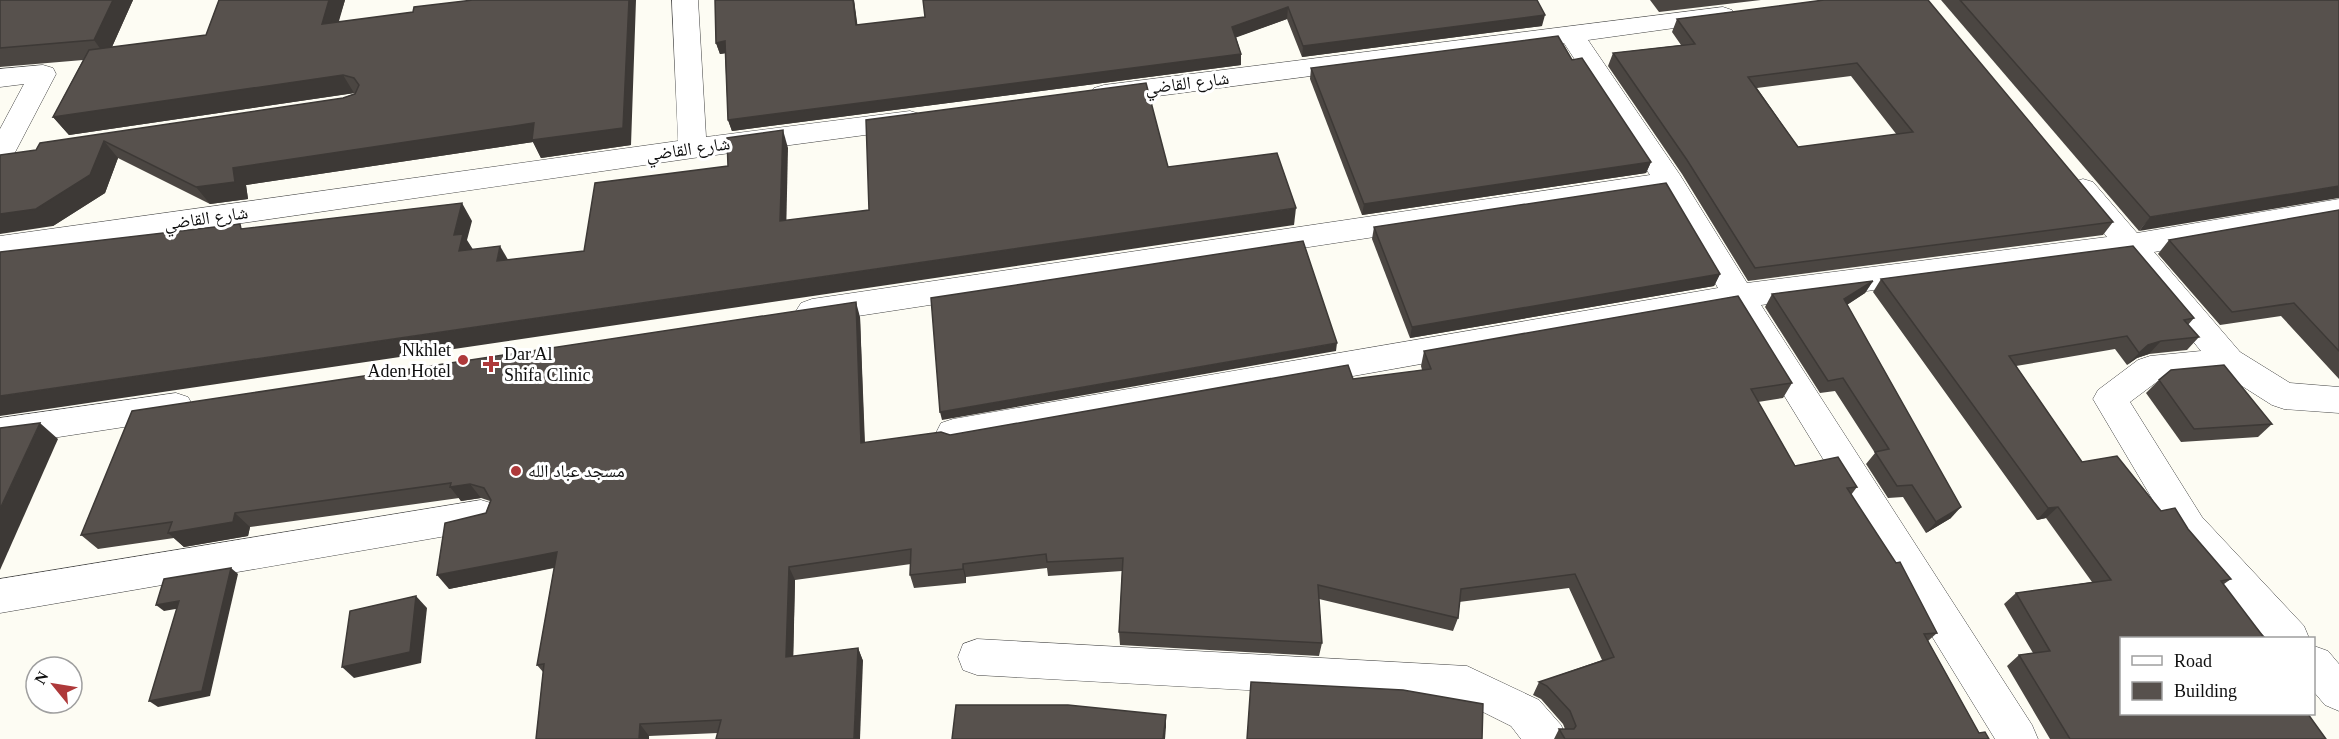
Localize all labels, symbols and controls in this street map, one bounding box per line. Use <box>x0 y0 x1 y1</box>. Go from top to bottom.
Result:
street label: شارع القاضي <box>1144 68 1231 103</box>
street label: شارع القاضي <box>645 133 732 169</box>
street label: شارع القاضي <box>163 202 250 238</box>
place label: Nkhlet Aden Hotel <box>368 340 451 381</box>
place label: Dar Al Shifa Clinic <box>504 344 591 385</box>
marker: Nkhlet Aden Hotel <box>456 353 470 367</box>
marker: Dar Al Shifa Clinic <box>482 355 500 373</box>
place label: مسجد عباد الله <box>528 461 625 482</box>
marker: مسجد عباد الله <box>509 464 523 478</box>
legend <box>2120 637 2315 715</box>
text: Road <box>2174 651 2212 671</box>
north arrow <box>24 655 84 715</box>
text: N <box>31 668 52 687</box>
text: Building <box>2174 681 2237 701</box>

